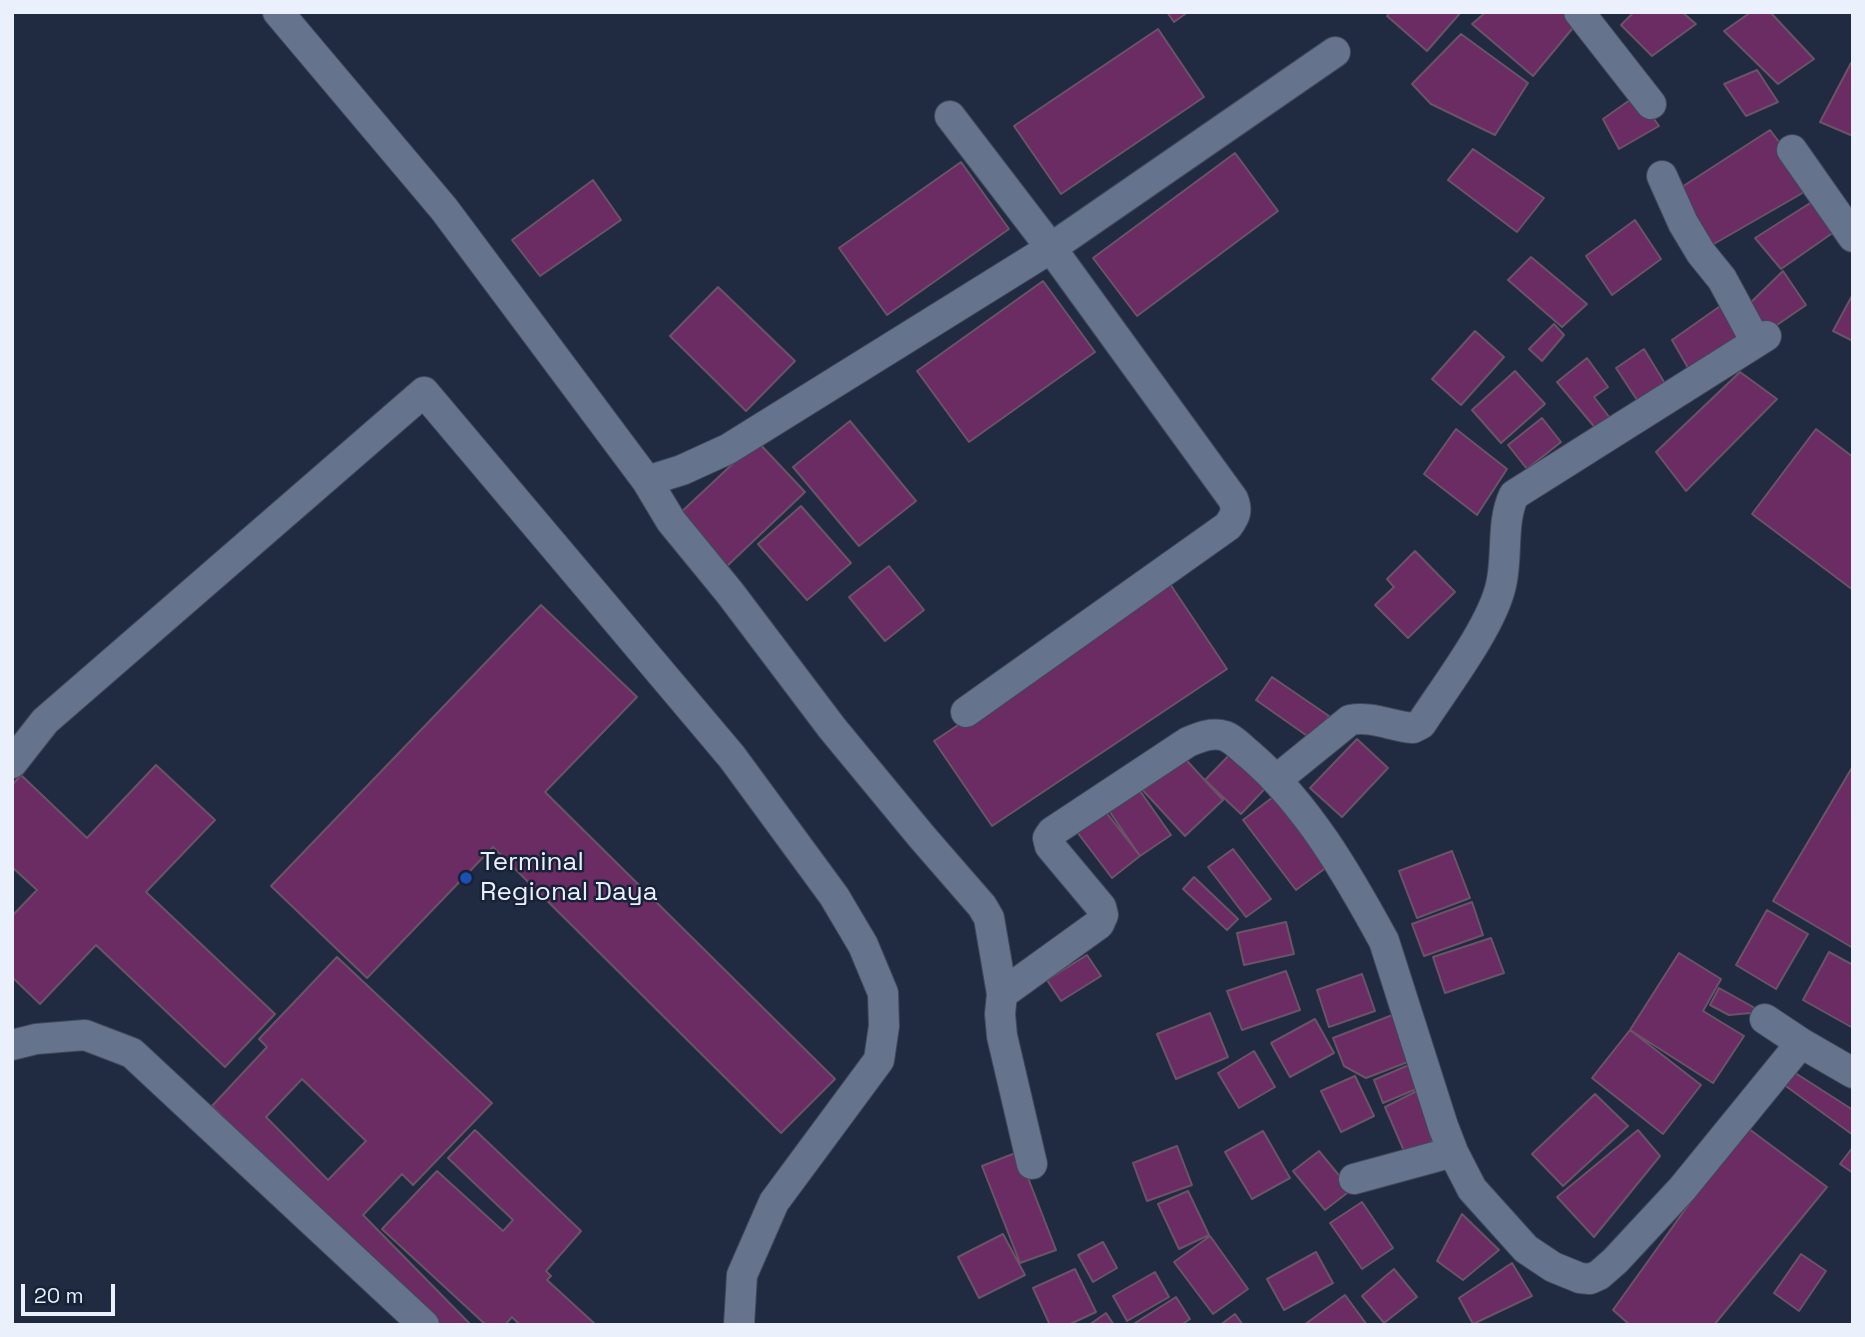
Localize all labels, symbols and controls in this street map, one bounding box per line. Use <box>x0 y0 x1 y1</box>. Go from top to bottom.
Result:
place label: Terminal Regional Daya <box>480 847 658 908</box>
marker: Terminal Regional Daya <box>458 870 474 886</box>
scale bar <box>24 1270 119 1314</box>
text: 20 m <box>34 1282 84 1309</box>

